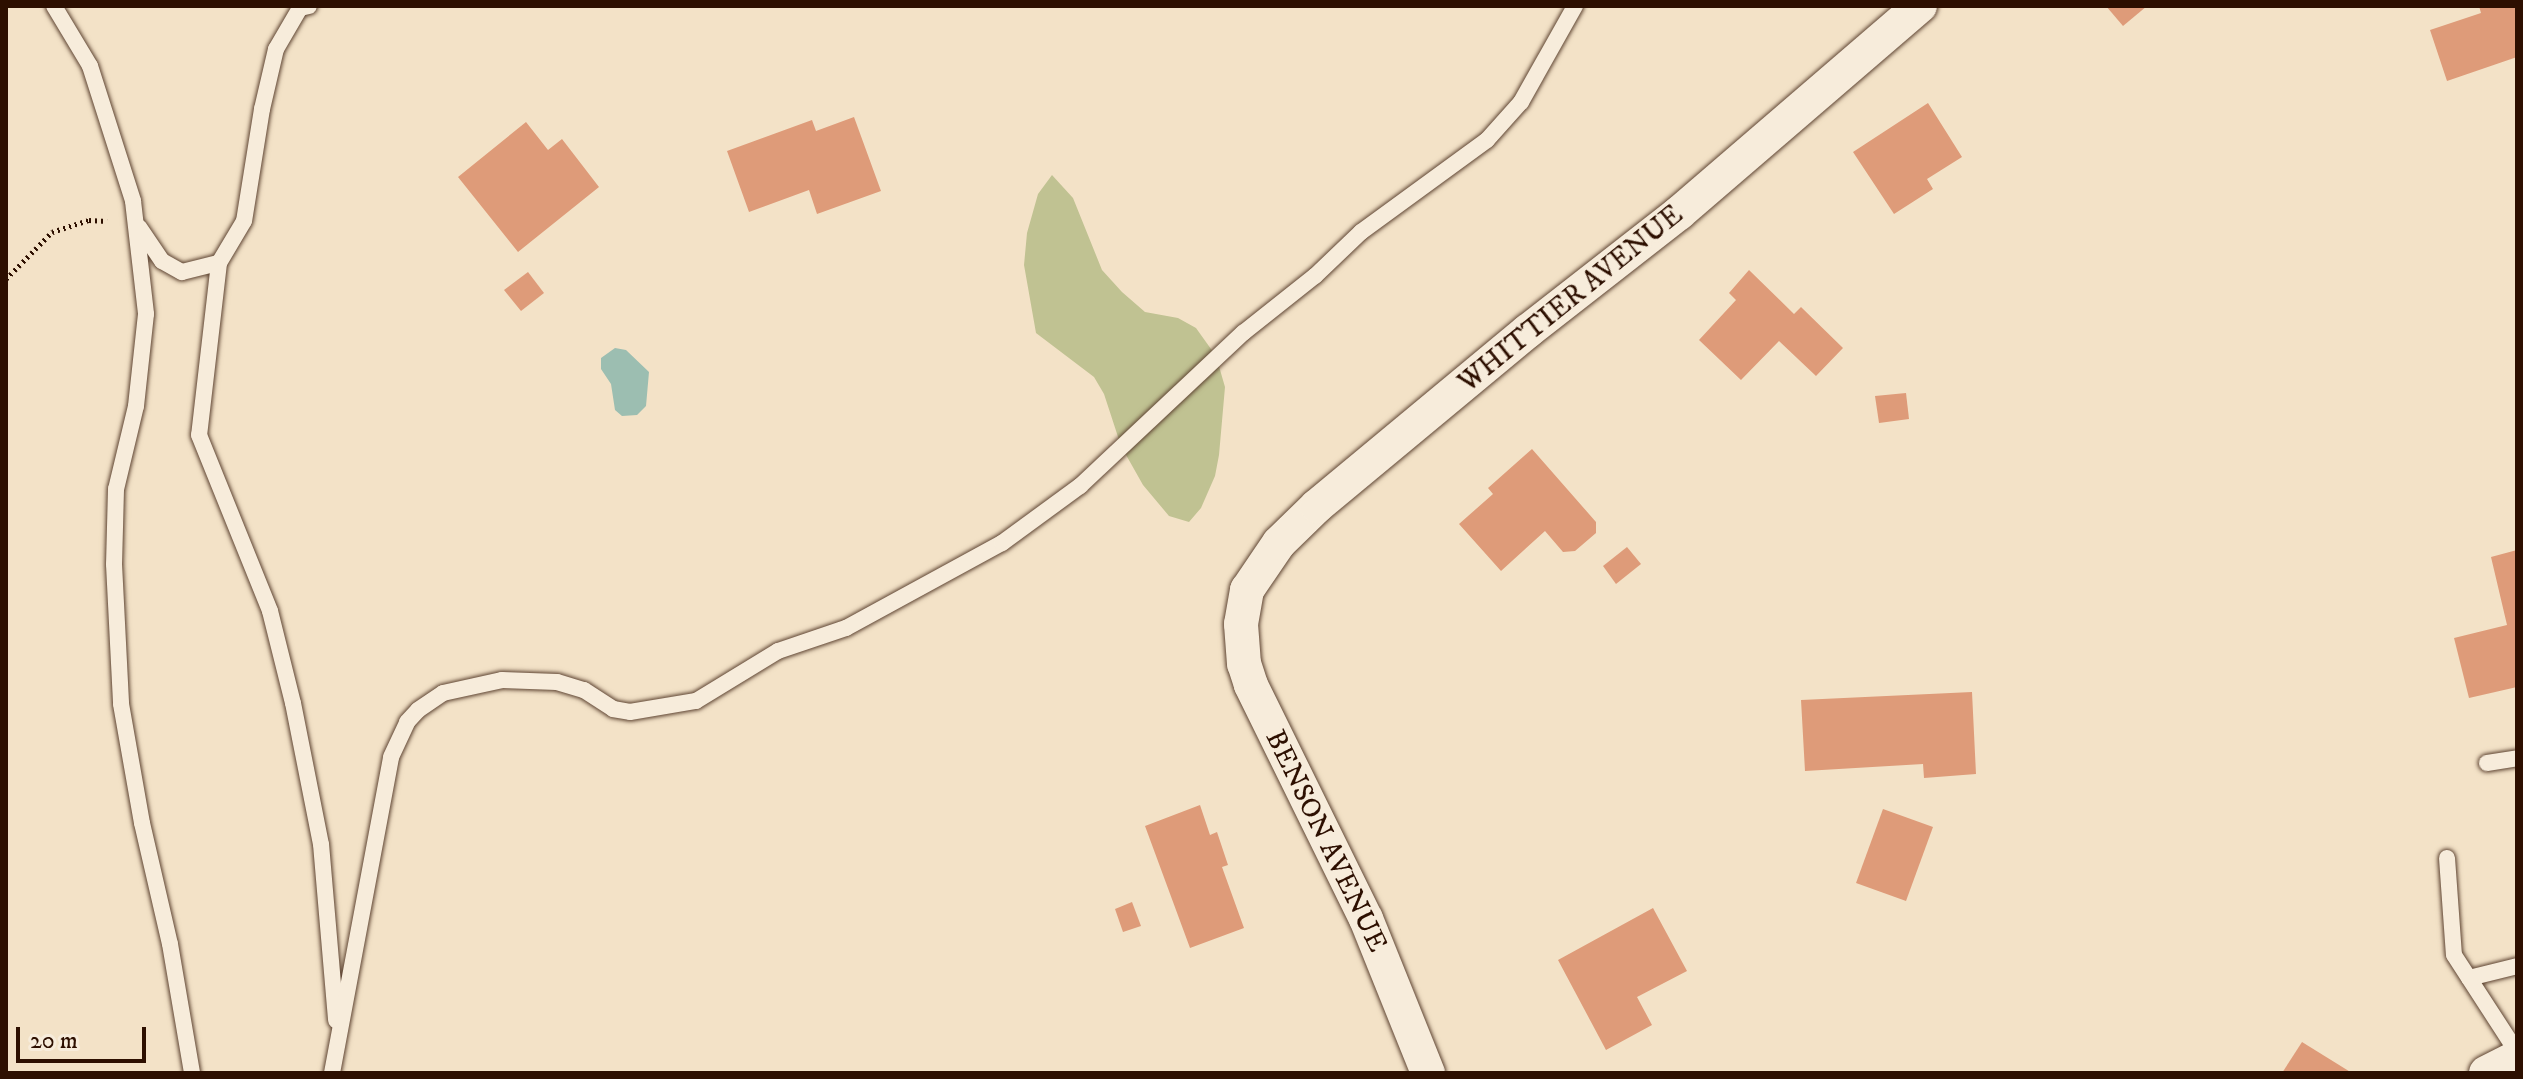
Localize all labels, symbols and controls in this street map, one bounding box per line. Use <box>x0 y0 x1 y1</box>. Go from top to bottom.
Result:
street label: WHITTIER AVENUE <box>1452 198 1690 400</box>
street label: BENSON AVENUE <box>1258 725 1394 957</box>
scale bar <box>20 1011 150 1061</box>
text: 20 m <box>30 1026 78 1056</box>

